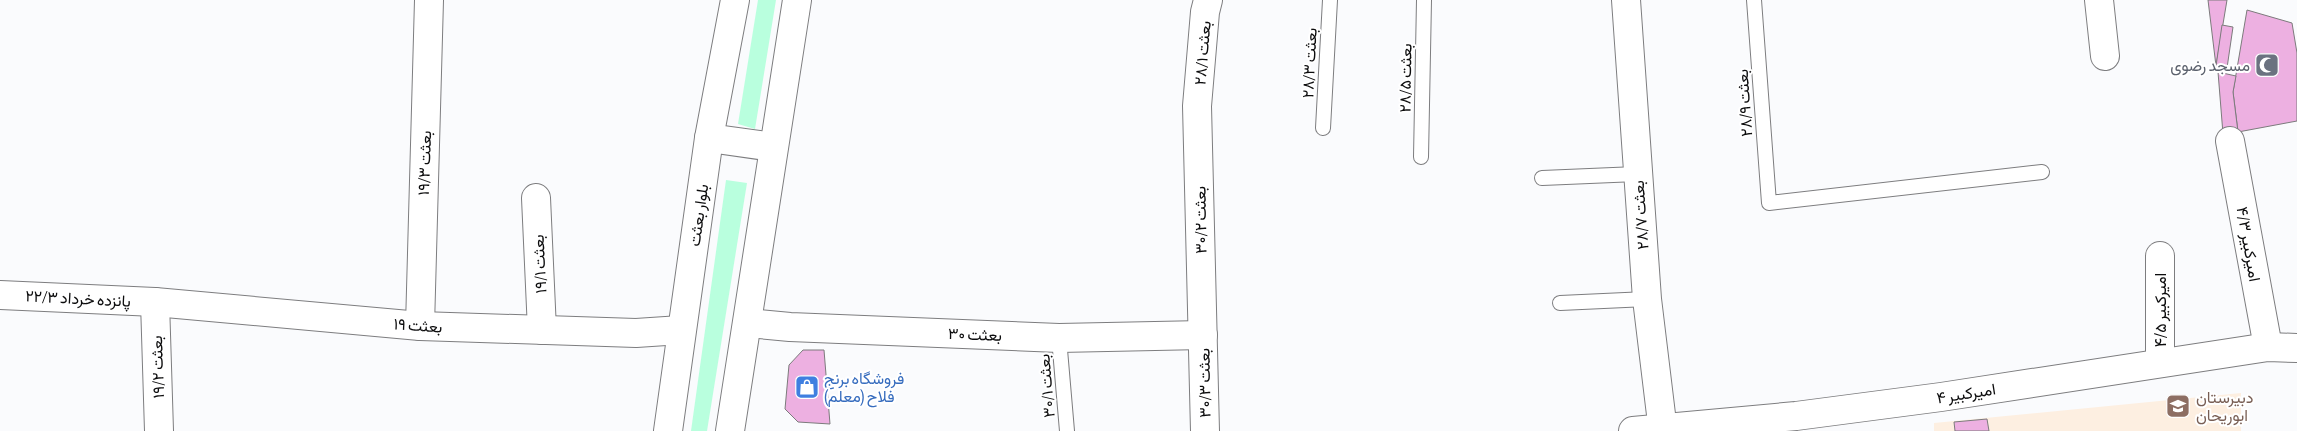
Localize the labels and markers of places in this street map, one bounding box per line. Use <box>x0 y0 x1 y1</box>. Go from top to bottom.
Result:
mosque icon: مسجد رضوی <box>2254 52 2280 78</box>
place label: مسجد رضوی <box>2170 56 2250 76</box>
place label: فروشگاه برنج فلاح (معلم) <box>824 369 904 408</box>
shop icon: فروشگاه برنج فلاح (معلم) <box>794 374 820 400</box>
place label: دبیرستان ابوریحان <box>2196 388 2253 426</box>
school or university icon: دبیرستان ابوریحان <box>2165 393 2191 419</box>

